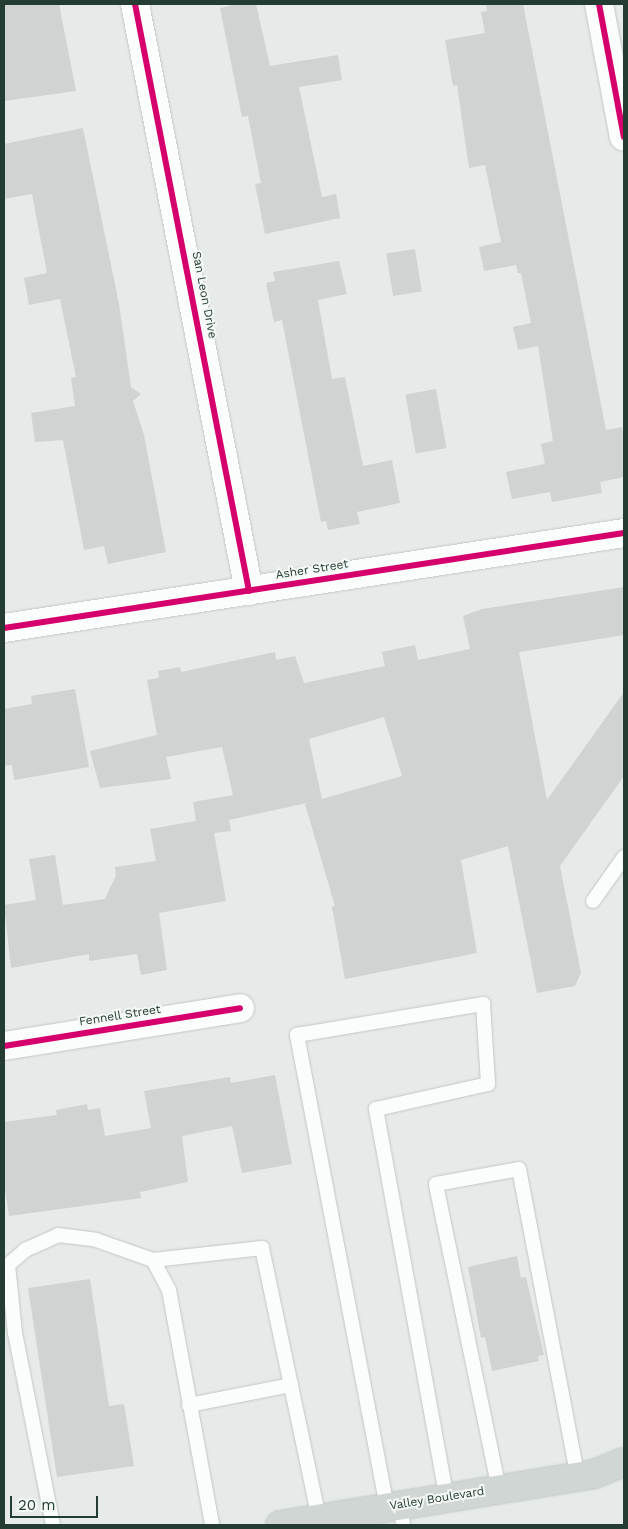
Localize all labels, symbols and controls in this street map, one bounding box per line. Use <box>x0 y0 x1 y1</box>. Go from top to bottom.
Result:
street label: San Leon Drive <box>189 250 219 340</box>
street label: Asher Street <box>275 557 349 583</box>
street label: Fennell Street <box>78 1002 162 1030</box>
street label: Valley Boulevard <box>388 1484 486 1514</box>
scale bar <box>12 1486 100 1518</box>
text: 20 m <box>18 1496 56 1514</box>

